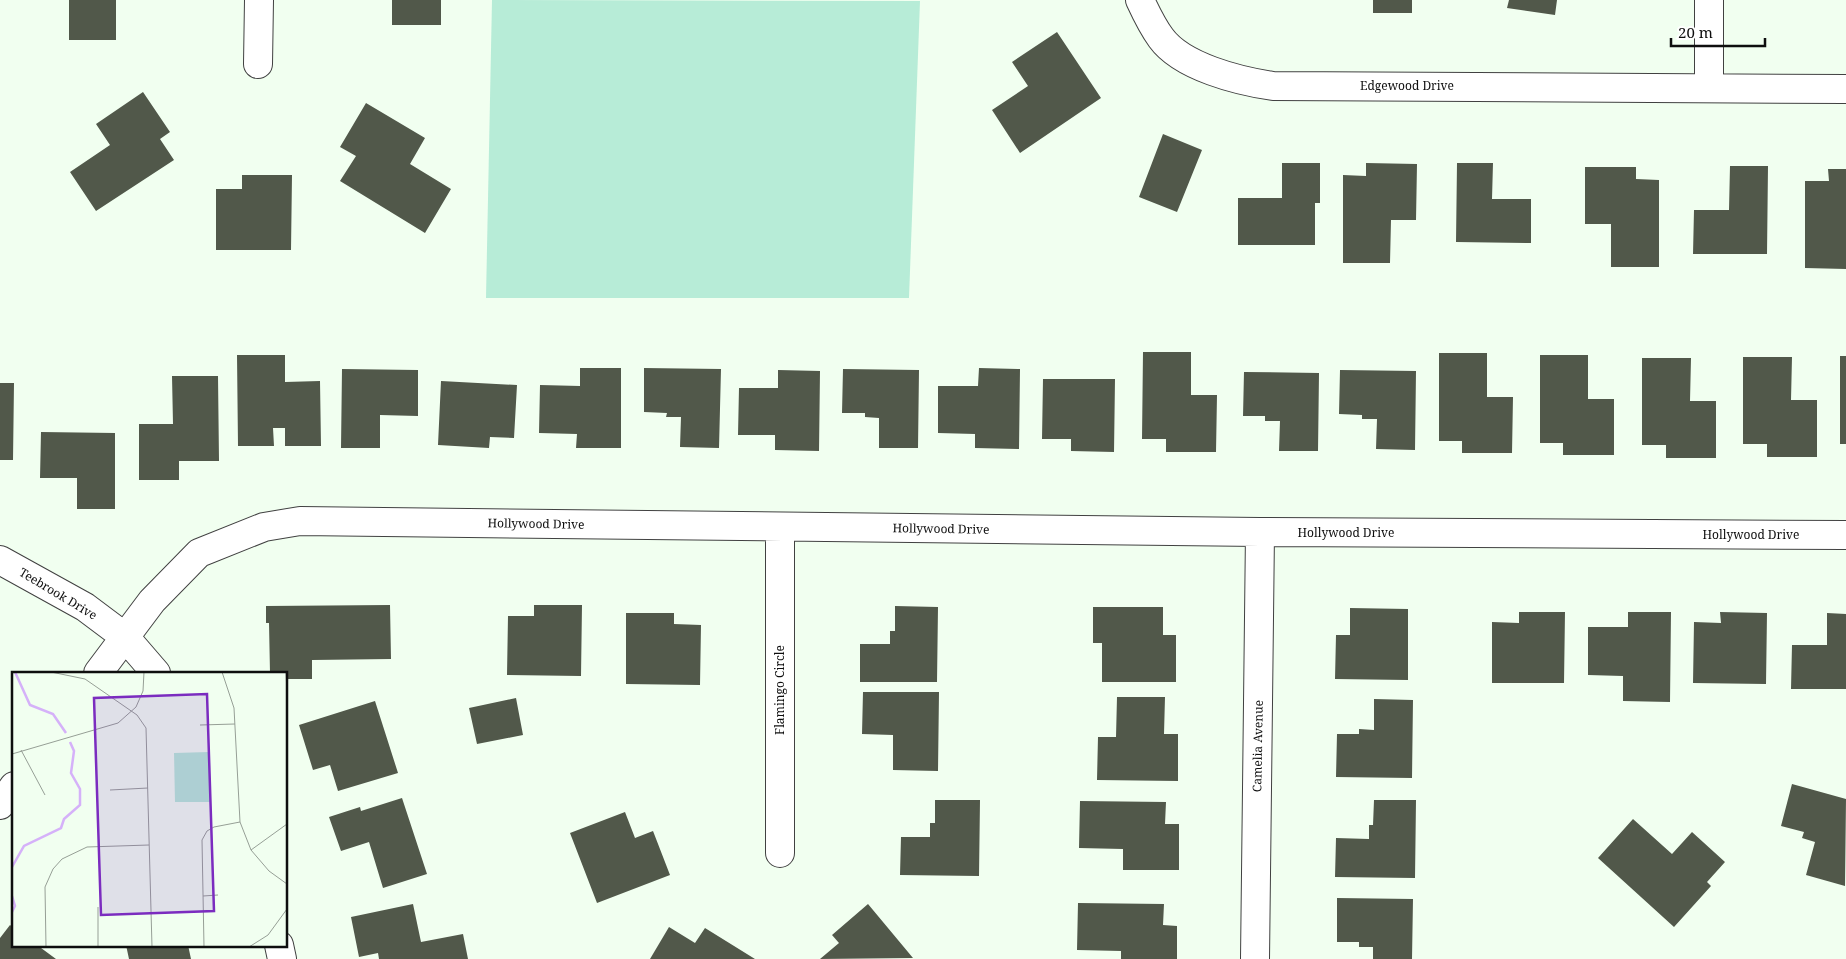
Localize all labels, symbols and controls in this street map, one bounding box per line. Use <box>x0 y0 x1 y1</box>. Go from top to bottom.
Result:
scale bar <box>1671 15 1765 47</box>
text: 20 m <box>1678 22 1713 42</box>
street label: Edgewood Drive <box>1360 77 1454 94</box>
street label: Hollywood Drive <box>487 514 585 533</box>
street label: Hollywood Drive <box>892 519 990 538</box>
street label: Hollywood Drive <box>1298 524 1394 541</box>
street label: Hollywood Drive <box>1703 526 1799 543</box>
street label: Teebrook Drive <box>16 564 100 624</box>
street label: Flamingo Circle <box>771 645 788 735</box>
inset map <box>12 672 288 946</box>
street label: Camelia Avenue <box>1248 700 1267 792</box>

